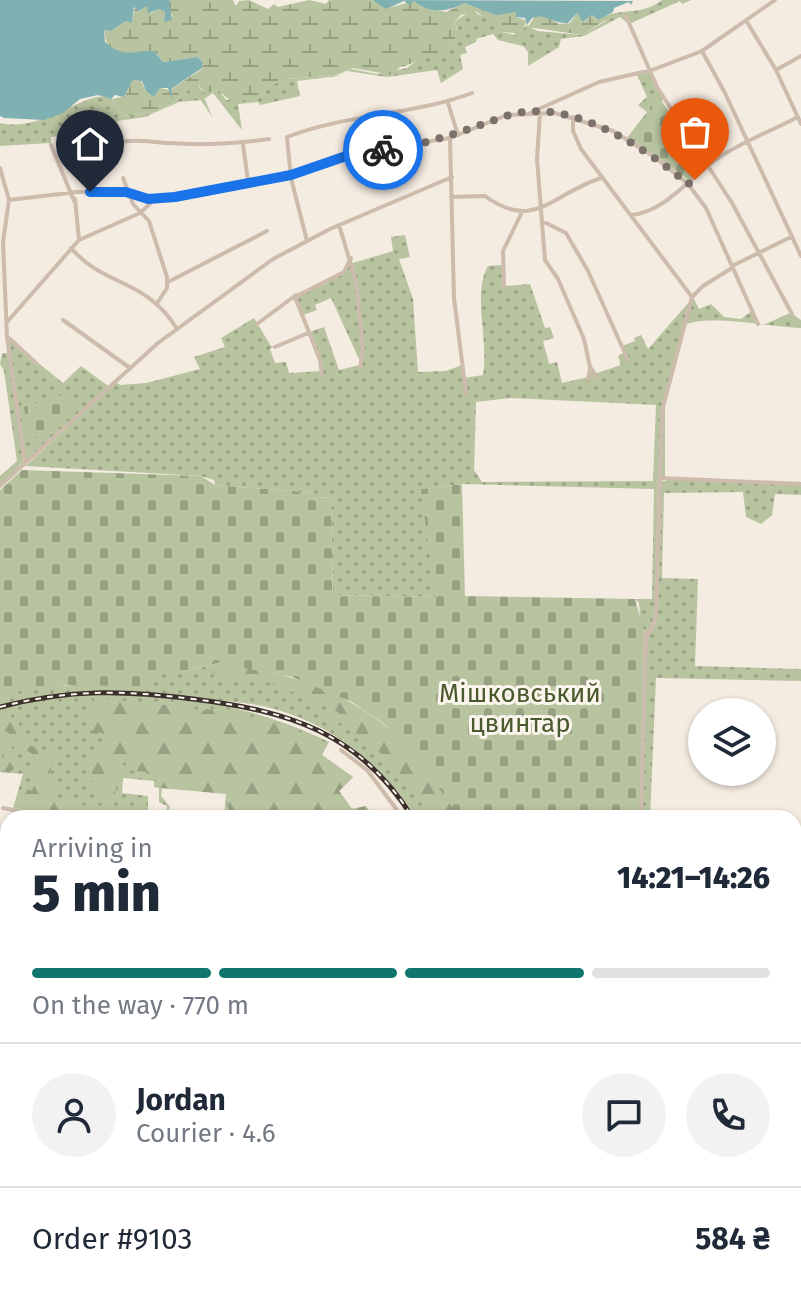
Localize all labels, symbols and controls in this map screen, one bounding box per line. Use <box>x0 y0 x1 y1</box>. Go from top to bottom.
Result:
pin <box>661 98 729 180</box>
pin <box>56 110 124 192</box>
courier <box>343 110 423 190</box>
icon: bag <box>673 110 717 154</box>
icon: home <box>68 122 112 166</box>
icon: bike <box>361 128 405 172</box>
park label: Мішковський цвинтар <box>439 678 601 739</box>
map controls <box>688 698 776 786</box>
button: layers <box>688 698 776 786</box>
text: Arriving in <box>32 833 153 864</box>
text: 14:21–14:26 <box>617 860 770 896</box>
text: 5 min <box>32 862 161 925</box>
text: On the way · 770 m <box>32 990 249 1021</box>
button: person <box>32 1073 116 1157</box>
button: chat <box>582 1073 666 1157</box>
button: phone <box>686 1073 770 1157</box>
text: Jordan <box>136 1082 226 1118</box>
text: Courier · 4.6 <box>136 1118 276 1149</box>
text: Order #9103 <box>32 1221 192 1257</box>
text: 584 ₴ <box>695 1221 770 1257</box>

